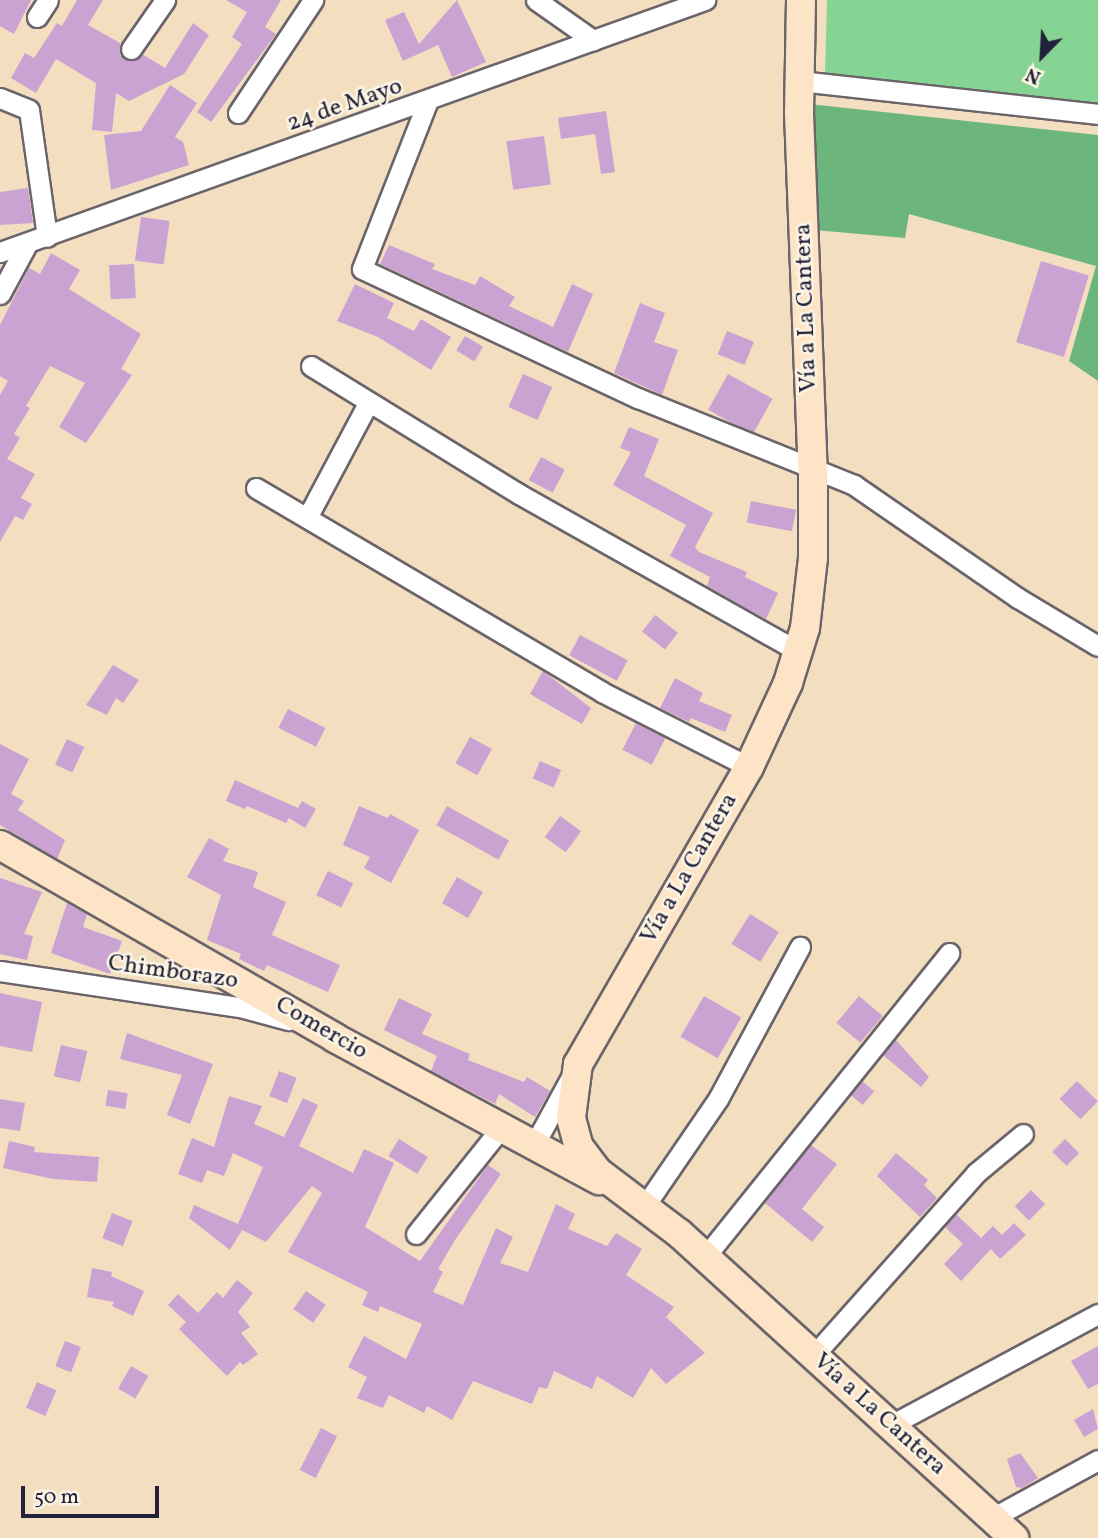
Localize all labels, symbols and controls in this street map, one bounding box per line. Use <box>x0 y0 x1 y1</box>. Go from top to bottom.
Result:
north arrow <box>1007 21 1077 91</box>
text: N <box>1022 61 1045 90</box>
street label: 24 de Mayo <box>284 73 406 139</box>
street label: Vía a La Cantera <box>790 223 824 393</box>
street label: Vía a La Cantera <box>635 788 745 950</box>
street label: Chimborazo <box>106 950 240 996</box>
street label: Comercio <box>270 991 372 1067</box>
street label: Vía a La Cantera <box>806 1348 952 1482</box>
scale bar <box>24 1472 163 1516</box>
text: 50 m <box>34 1483 79 1512</box>

